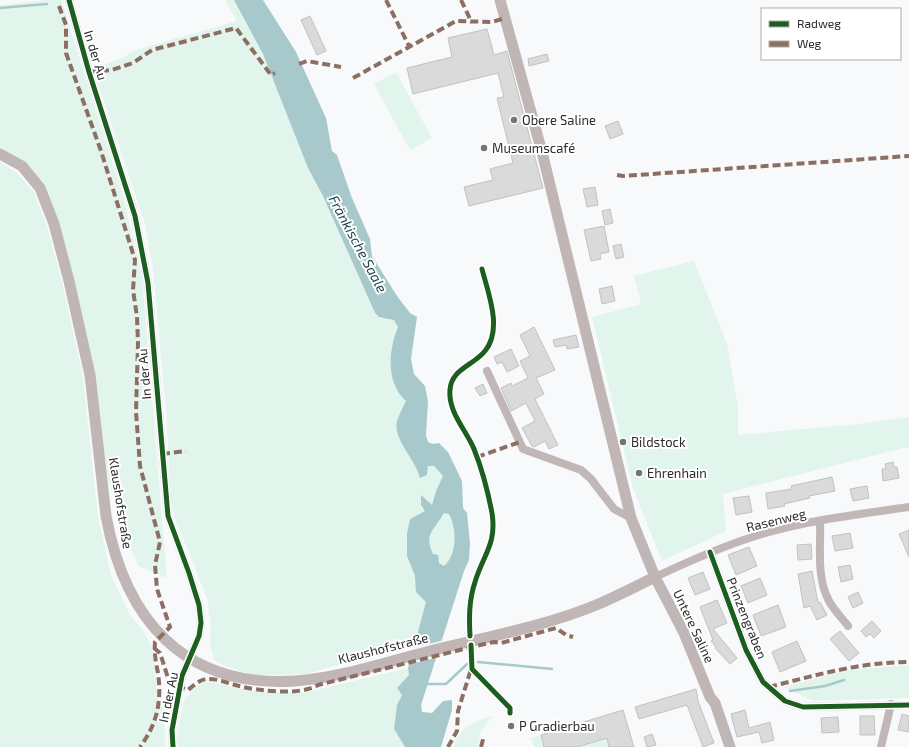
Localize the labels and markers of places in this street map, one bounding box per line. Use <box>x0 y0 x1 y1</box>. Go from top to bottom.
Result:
place label: Obere Saline <box>522 112 596 128</box>
marker: Obere Saline <box>509 115 519 125</box>
place label: Museumscafé <box>492 140 575 156</box>
marker: Museumscafé <box>479 143 489 153</box>
place label: Bildstock <box>631 434 686 450</box>
marker: Bildstock <box>618 437 628 447</box>
place label: Ehrenhain <box>647 465 707 481</box>
marker: Ehrenhain <box>634 468 644 478</box>
place label: P Gradierbau <box>519 718 595 734</box>
marker: P Gradierbau <box>506 721 516 731</box>

